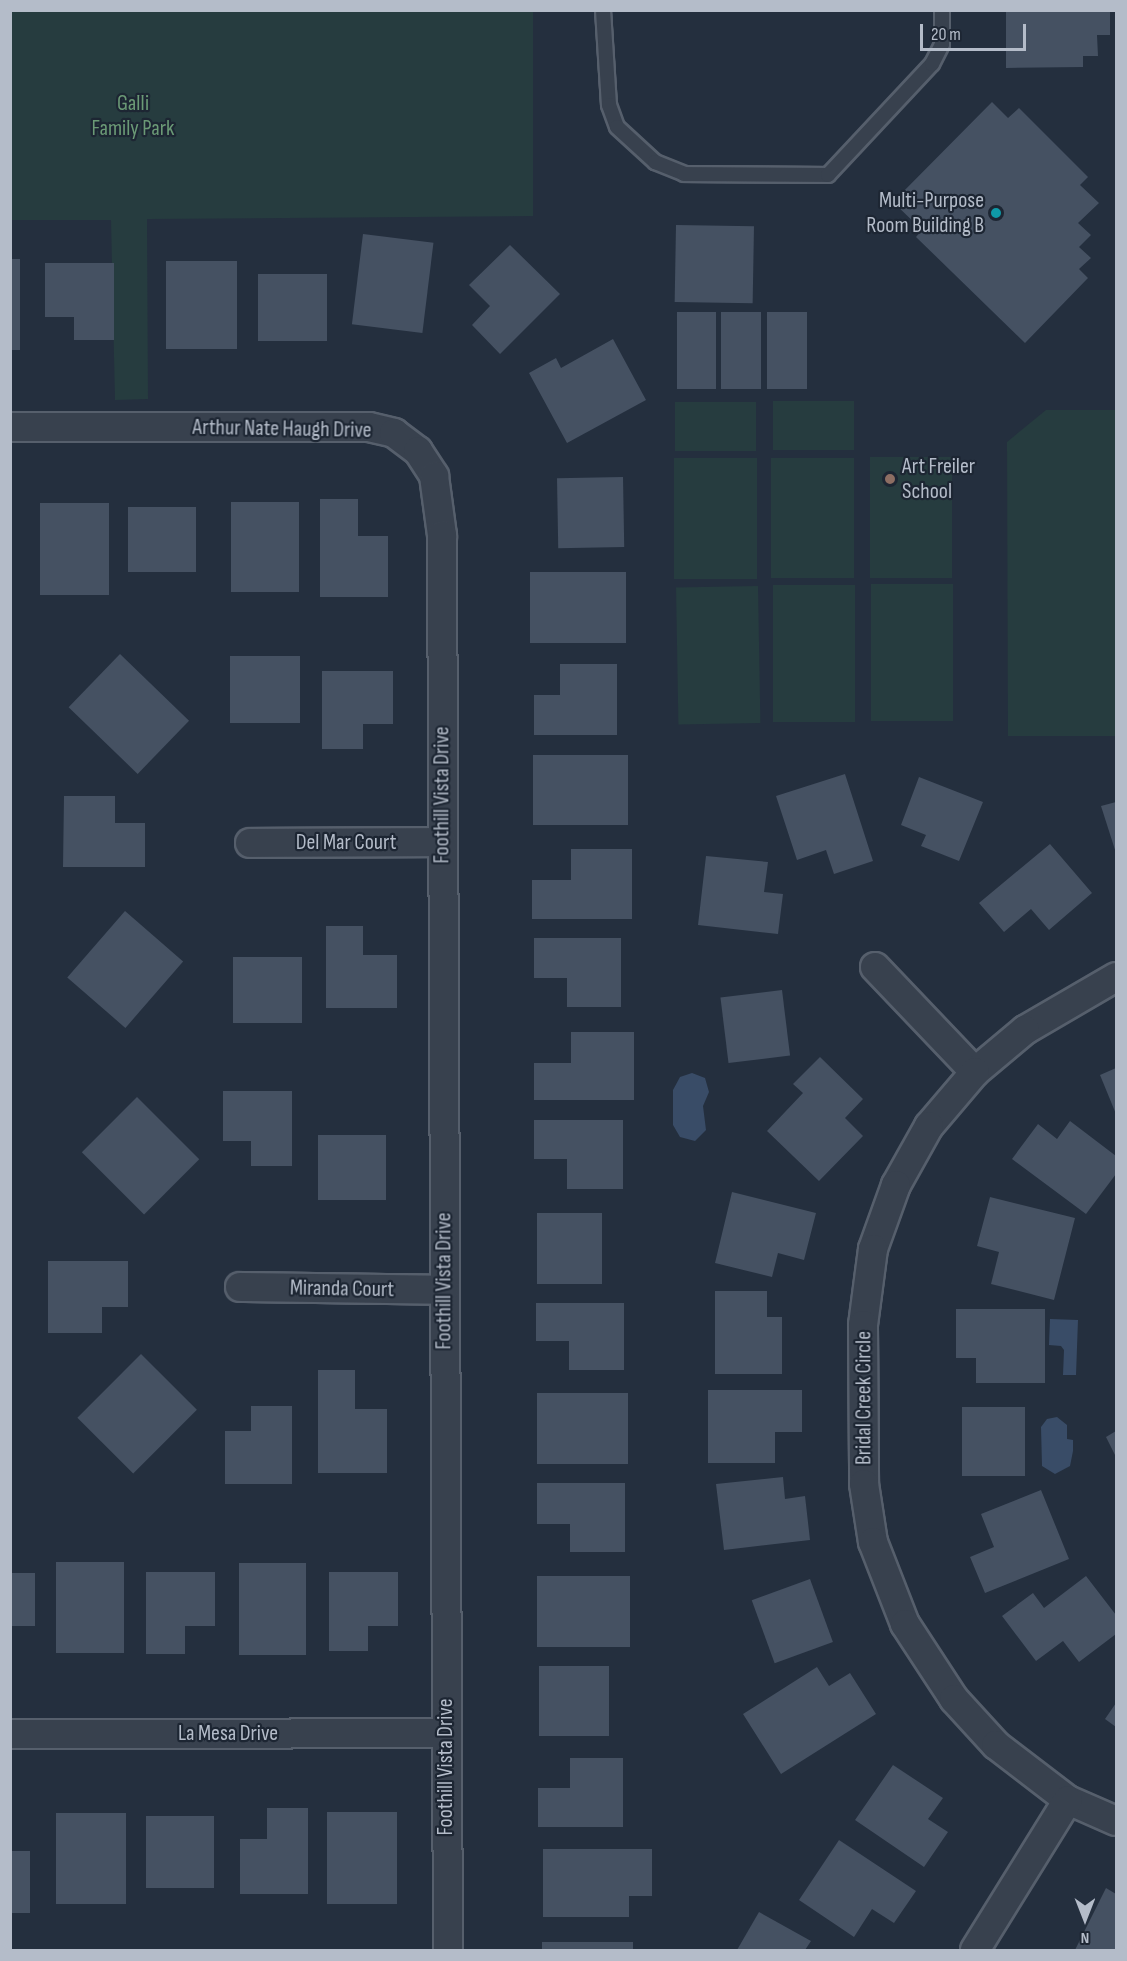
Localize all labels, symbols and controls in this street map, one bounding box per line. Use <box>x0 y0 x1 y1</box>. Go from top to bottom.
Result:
scale bar <box>923 12 1030 50</box>
text: 20 m <box>931 24 961 45</box>
park label: Galli Family Park <box>92 90 174 142</box>
place label: Multi-Purpose Room Building B <box>866 187 984 238</box>
marker: Multi-Purpose Room Building B <box>989 206 1003 220</box>
street label: Arthur Nate Haugh Drive <box>192 414 372 444</box>
place label: Art Freiler School <box>902 453 975 505</box>
marker: Art Freiler School <box>883 472 897 486</box>
street label: Foothill Vista Drive <box>429 726 455 864</box>
street label: Del Mar Court <box>296 830 396 856</box>
street label: Foothill Vista Drive <box>431 1212 457 1350</box>
street label: Miranda Court <box>290 1275 394 1303</box>
street label: Bridal Creek Circle <box>851 1331 877 1465</box>
street label: Foothill Vista Drive <box>433 1698 459 1836</box>
street label: La Mesa Drive <box>178 1721 278 1747</box>
north arrow <box>1055 1889 1115 1949</box>
text: N <box>1081 1928 1089 1947</box>

